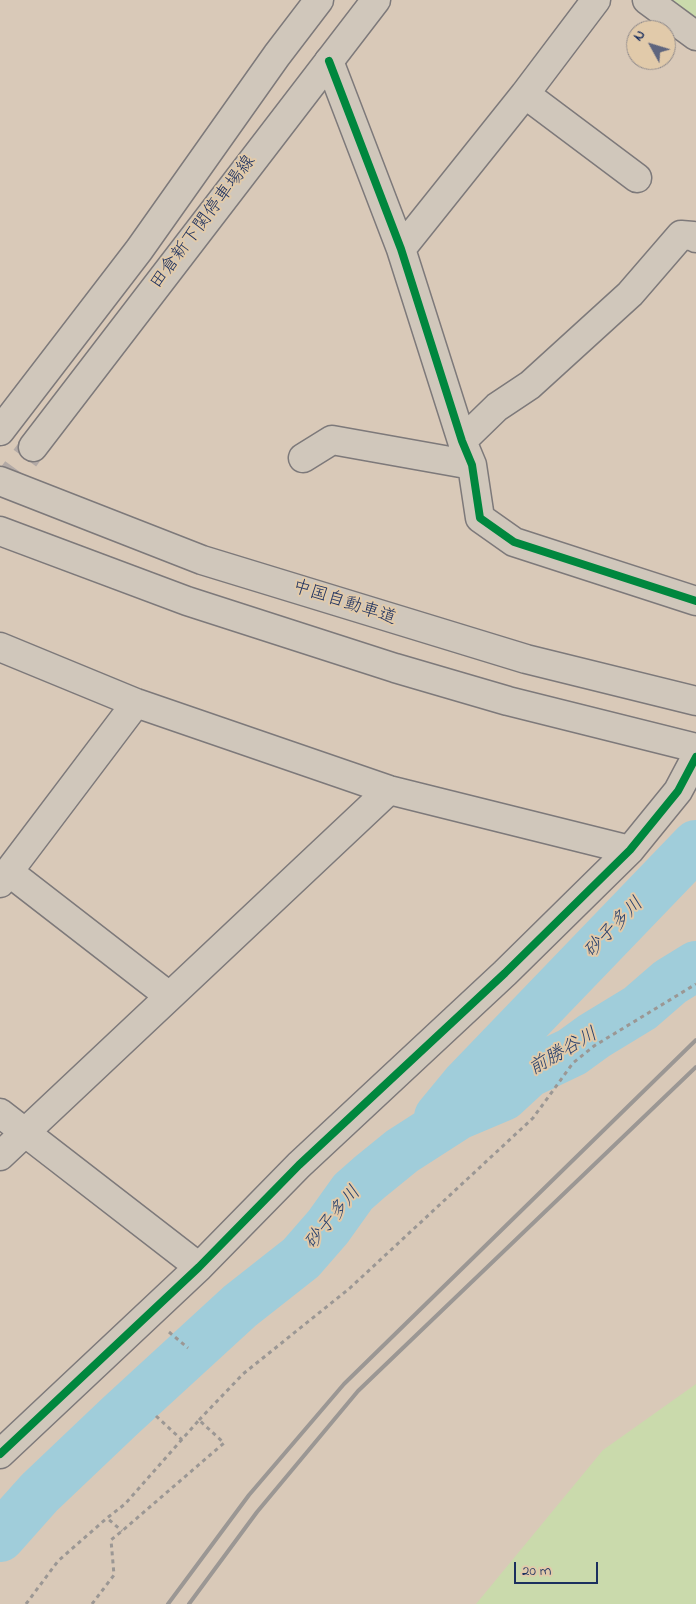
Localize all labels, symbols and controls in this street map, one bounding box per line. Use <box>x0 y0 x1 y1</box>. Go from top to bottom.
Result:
north arrow <box>626 20 676 70</box>
text: N <box>629 26 651 46</box>
street label: 田倉新下関停車場線 <box>147 152 261 294</box>
street label: 中国自動車道 <box>289 577 399 631</box>
water label: 砂子多川 <box>580 894 650 964</box>
water label: 前勝谷川 <box>525 1024 603 1082</box>
water label: 砂子多川 <box>301 1183 367 1255</box>
scale bar <box>516 1552 600 1584</box>
text: 20 m <box>522 1560 551 1582</box>

